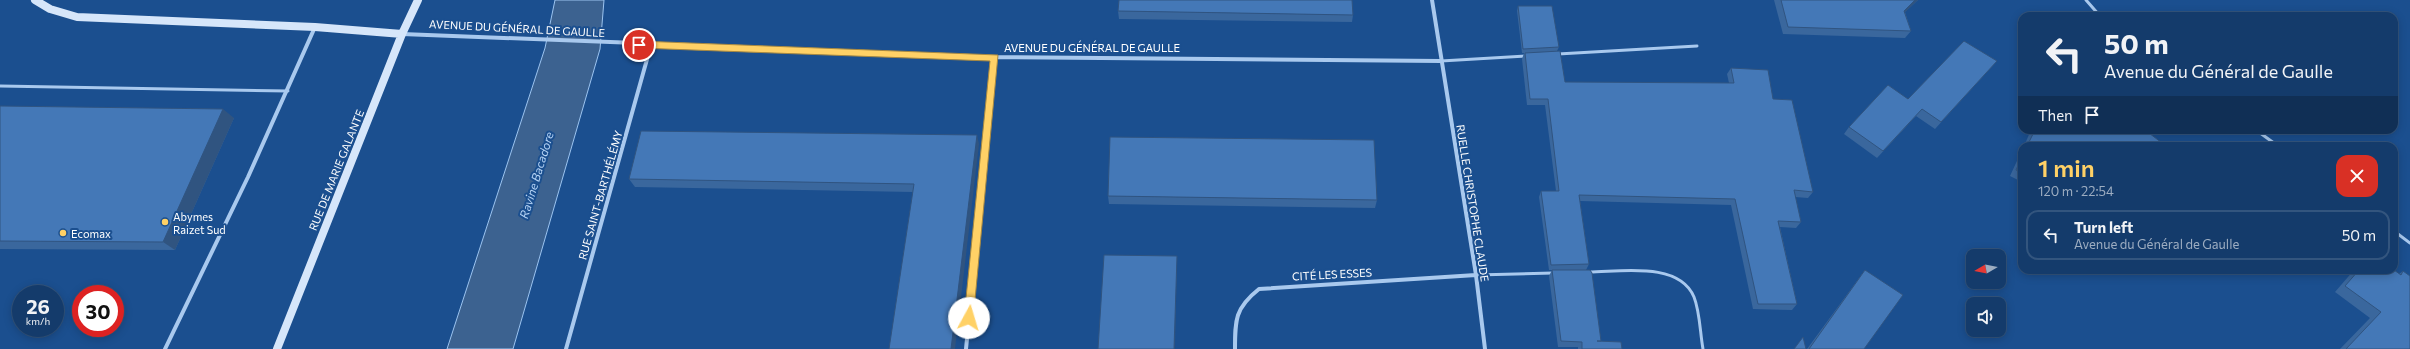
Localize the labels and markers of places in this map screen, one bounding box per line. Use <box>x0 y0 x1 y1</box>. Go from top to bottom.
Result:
pin <box>622 28 656 62</box>
place label: Abymes Raizet Sud <box>173 210 226 236</box>
marker: Abymes Raizet Sud <box>160 217 170 227</box>
place label: Ecomax <box>71 227 111 240</box>
marker: Ecomax <box>58 228 68 238</box>

